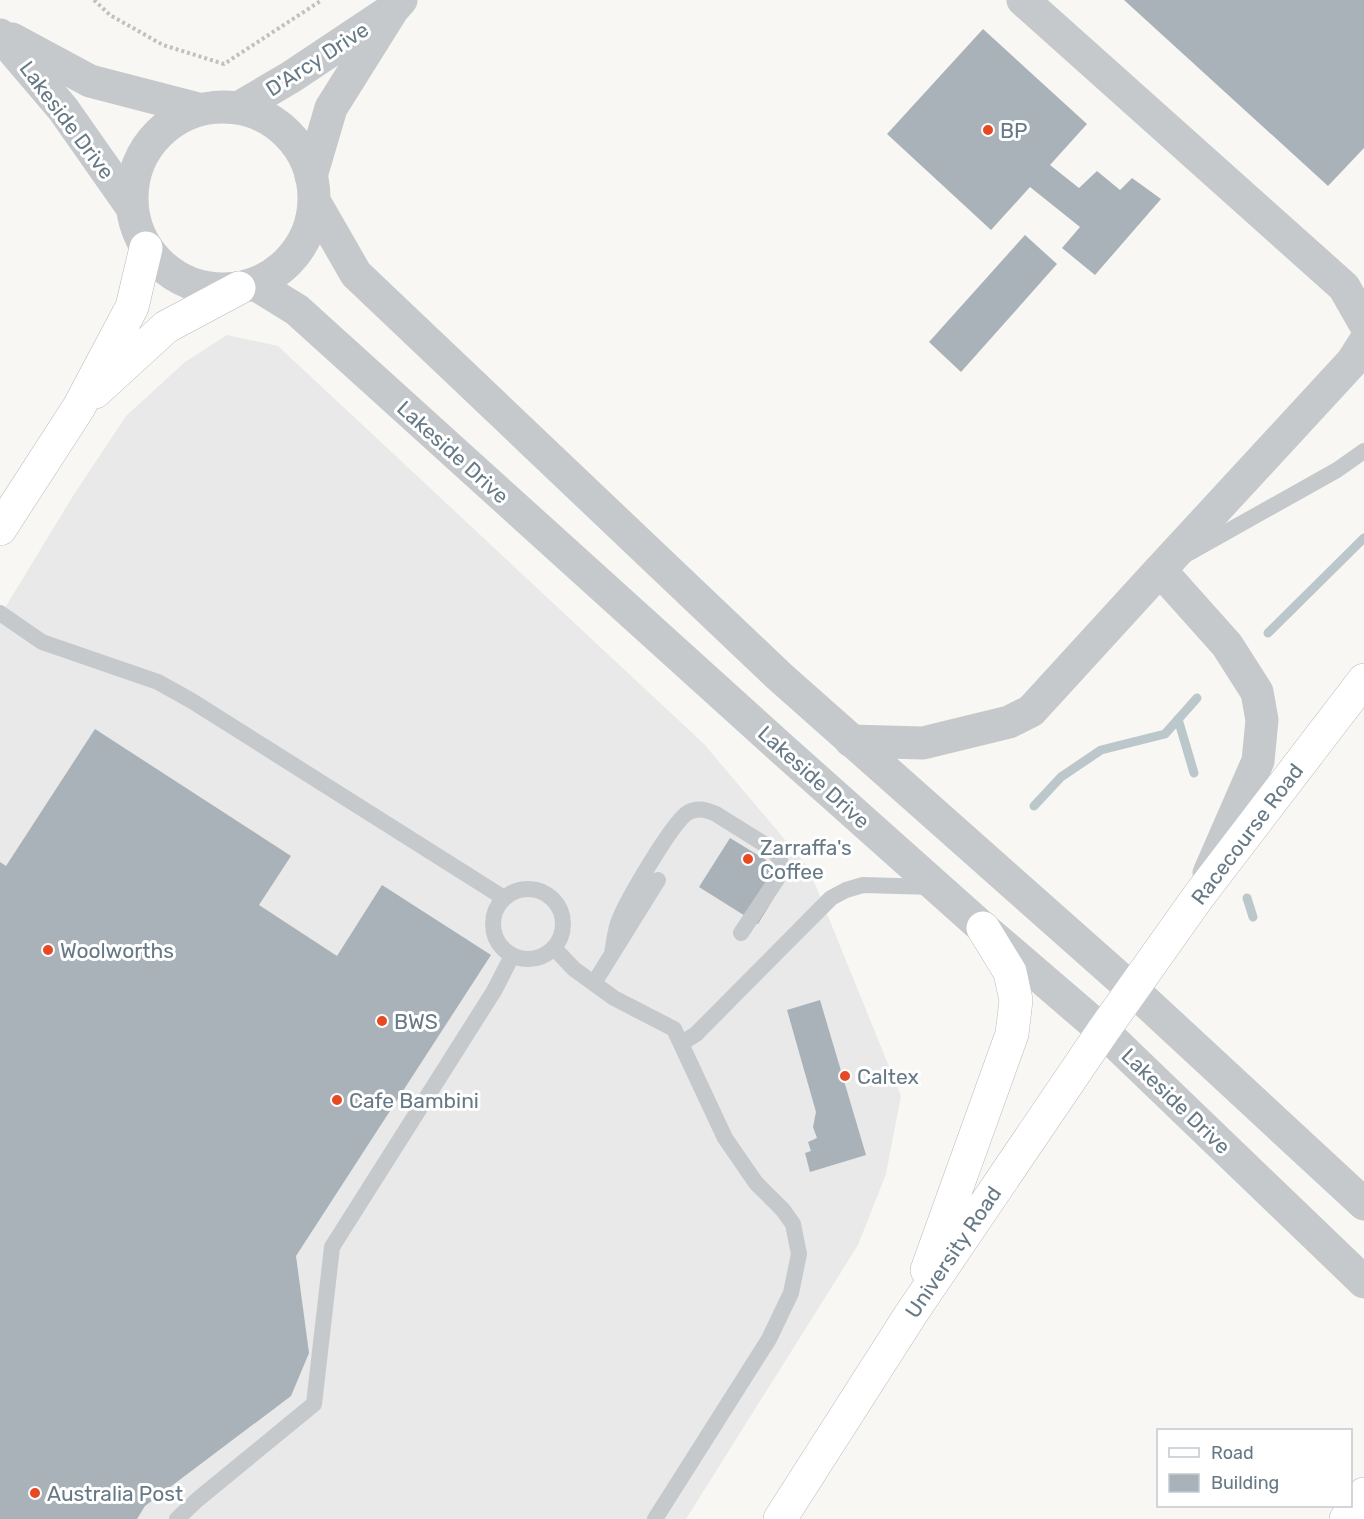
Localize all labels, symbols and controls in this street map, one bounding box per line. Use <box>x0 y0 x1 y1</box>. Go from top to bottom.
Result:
street label: D'Arcy Drive <box>261 17 373 101</box>
street label: Lakeside Drive <box>15 56 119 184</box>
place label: BP <box>1000 118 1028 143</box>
marker: BP <box>981 123 995 137</box>
street label: Lakeside Drive <box>392 395 514 509</box>
street label: Lakeside Drive <box>753 720 875 834</box>
street label: Racecourse Road <box>1186 758 1308 910</box>
place label: Zarraffa's Coffee <box>760 835 852 884</box>
marker: Zarraffa's Coffee <box>741 852 755 866</box>
place label: Woolworths <box>60 938 174 963</box>
marker: Woolworths <box>41 943 55 957</box>
place label: BWS <box>394 1009 438 1034</box>
marker: BWS <box>375 1014 389 1028</box>
street label: Lakeside Drive <box>1117 1043 1235 1159</box>
place label: Caltex <box>857 1064 919 1089</box>
marker: Caltex <box>838 1069 852 1083</box>
place label: Cafe Bambini <box>349 1088 479 1113</box>
marker: Cafe Bambini <box>330 1093 344 1107</box>
street label: University Road <box>900 1181 1006 1323</box>
legend <box>1157 1429 1352 1507</box>
text: Road <box>1211 1442 1254 1464</box>
text: Building <box>1211 1472 1279 1494</box>
place label: Australia Post <box>47 1481 183 1506</box>
marker: Australia Post <box>28 1486 42 1500</box>

